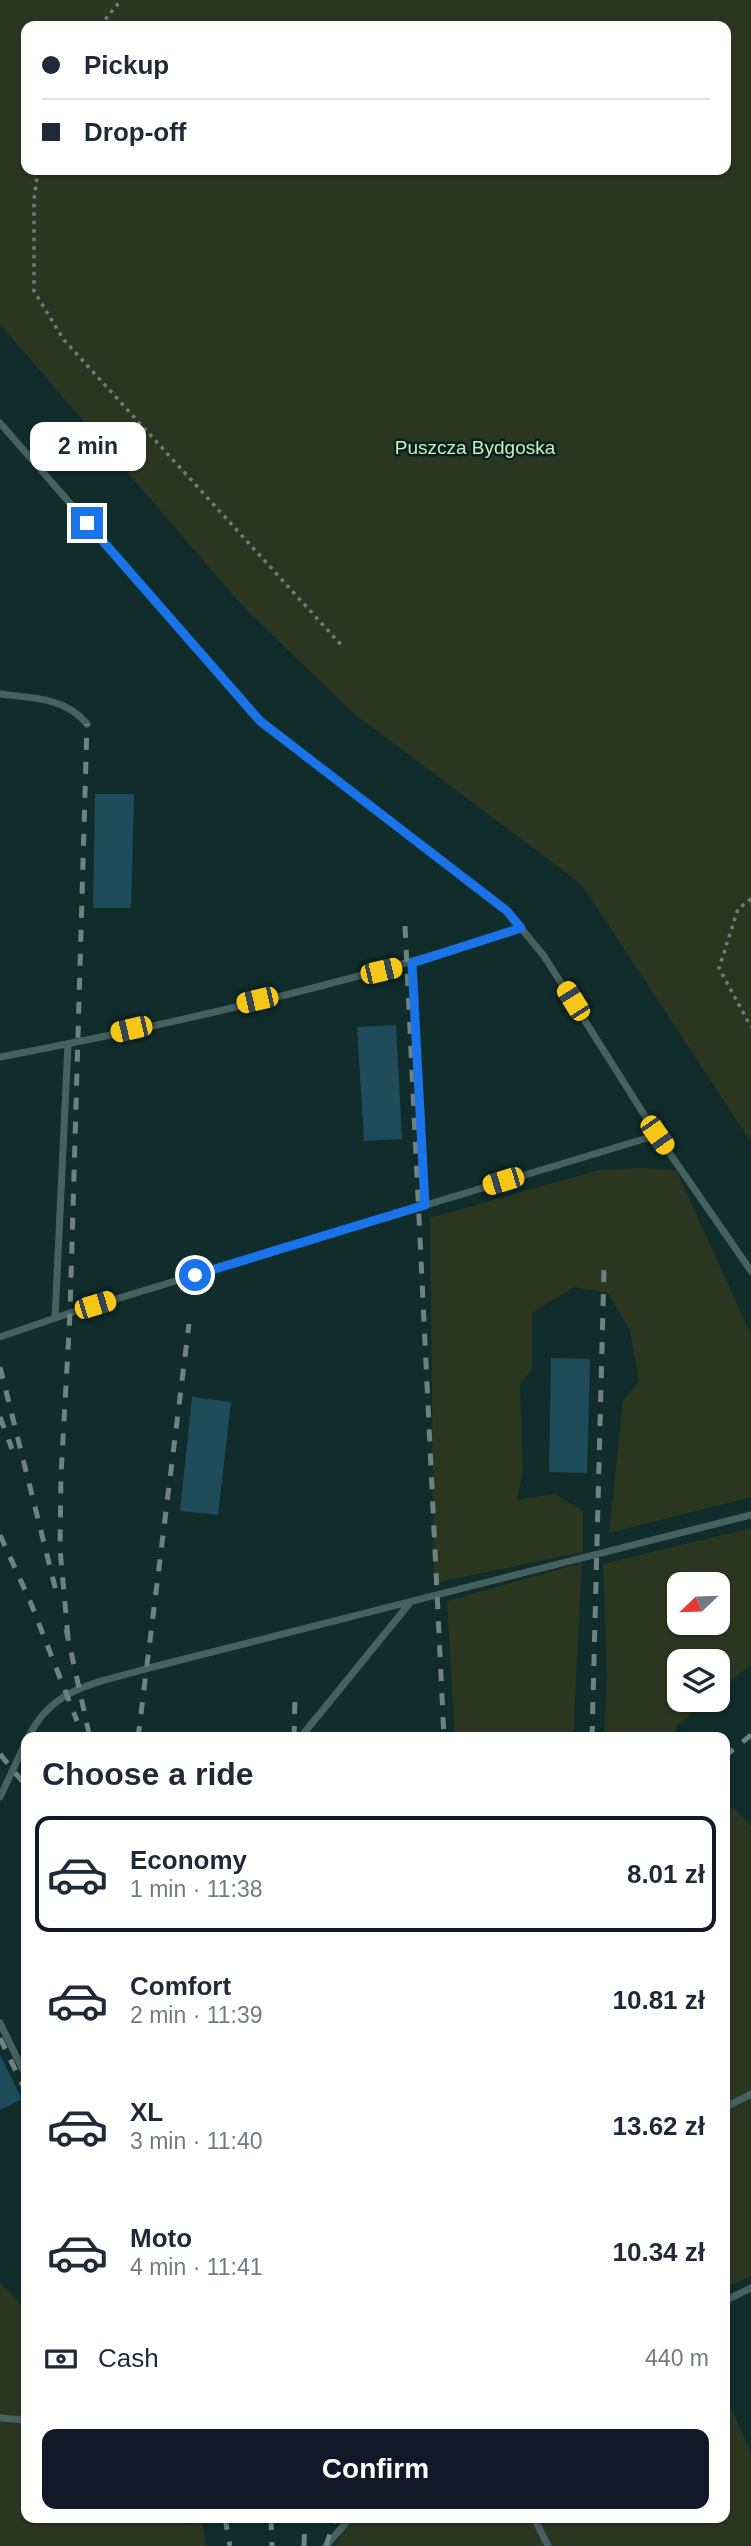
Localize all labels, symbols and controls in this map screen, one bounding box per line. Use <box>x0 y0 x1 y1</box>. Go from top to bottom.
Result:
text: Pickup <box>84 50 169 80</box>
text: Drop-off <box>84 117 187 147</box>
callout: 2 min <box>29 421 145 470</box>
text: 2 min <box>58 433 118 459</box>
park label: Puszcza Bydgoska <box>395 437 556 458</box>
route end <box>71 507 103 539</box>
car <box>359 956 404 986</box>
car <box>553 978 594 1024</box>
car <box>235 985 280 1015</box>
car <box>109 1014 154 1044</box>
car <box>637 1112 678 1158</box>
car <box>480 1165 527 1197</box>
route start <box>179 1259 211 1291</box>
car <box>72 1289 119 1321</box>
north arrow <box>667 1572 730 1634</box>
map controls <box>667 1572 730 1712</box>
button: layers <box>667 1649 730 1712</box>
text: Choose a ride <box>42 1756 254 1792</box>
icon: car <box>46 1843 109 1906</box>
text: Economy <box>130 1845 247 1875</box>
text: 8.01 zł <box>627 1859 705 1889</box>
text: 1 min · 11:38 <box>130 1876 263 1902</box>
icon: car <box>46 1969 109 2032</box>
text: Comfort <box>130 1971 231 2001</box>
text: 10.81 zł <box>612 1985 705 2015</box>
text: 2 min · 11:39 <box>130 2002 263 2028</box>
icon: car <box>46 2095 109 2158</box>
text: XL <box>130 2097 163 2127</box>
text: 13.62 zł <box>612 2111 705 2141</box>
text: 3 min · 11:40 <box>130 2128 263 2154</box>
icon: car <box>46 2221 109 2284</box>
text: Moto <box>130 2223 192 2253</box>
text: 10.34 zł <box>612 2237 705 2267</box>
text: 4 min · 11:41 <box>130 2254 263 2280</box>
icon: cash <box>42 2340 80 2378</box>
text: Cash <box>98 2343 159 2373</box>
text: 440 m <box>645 2345 709 2371</box>
button: Confirm <box>42 2429 709 2509</box>

